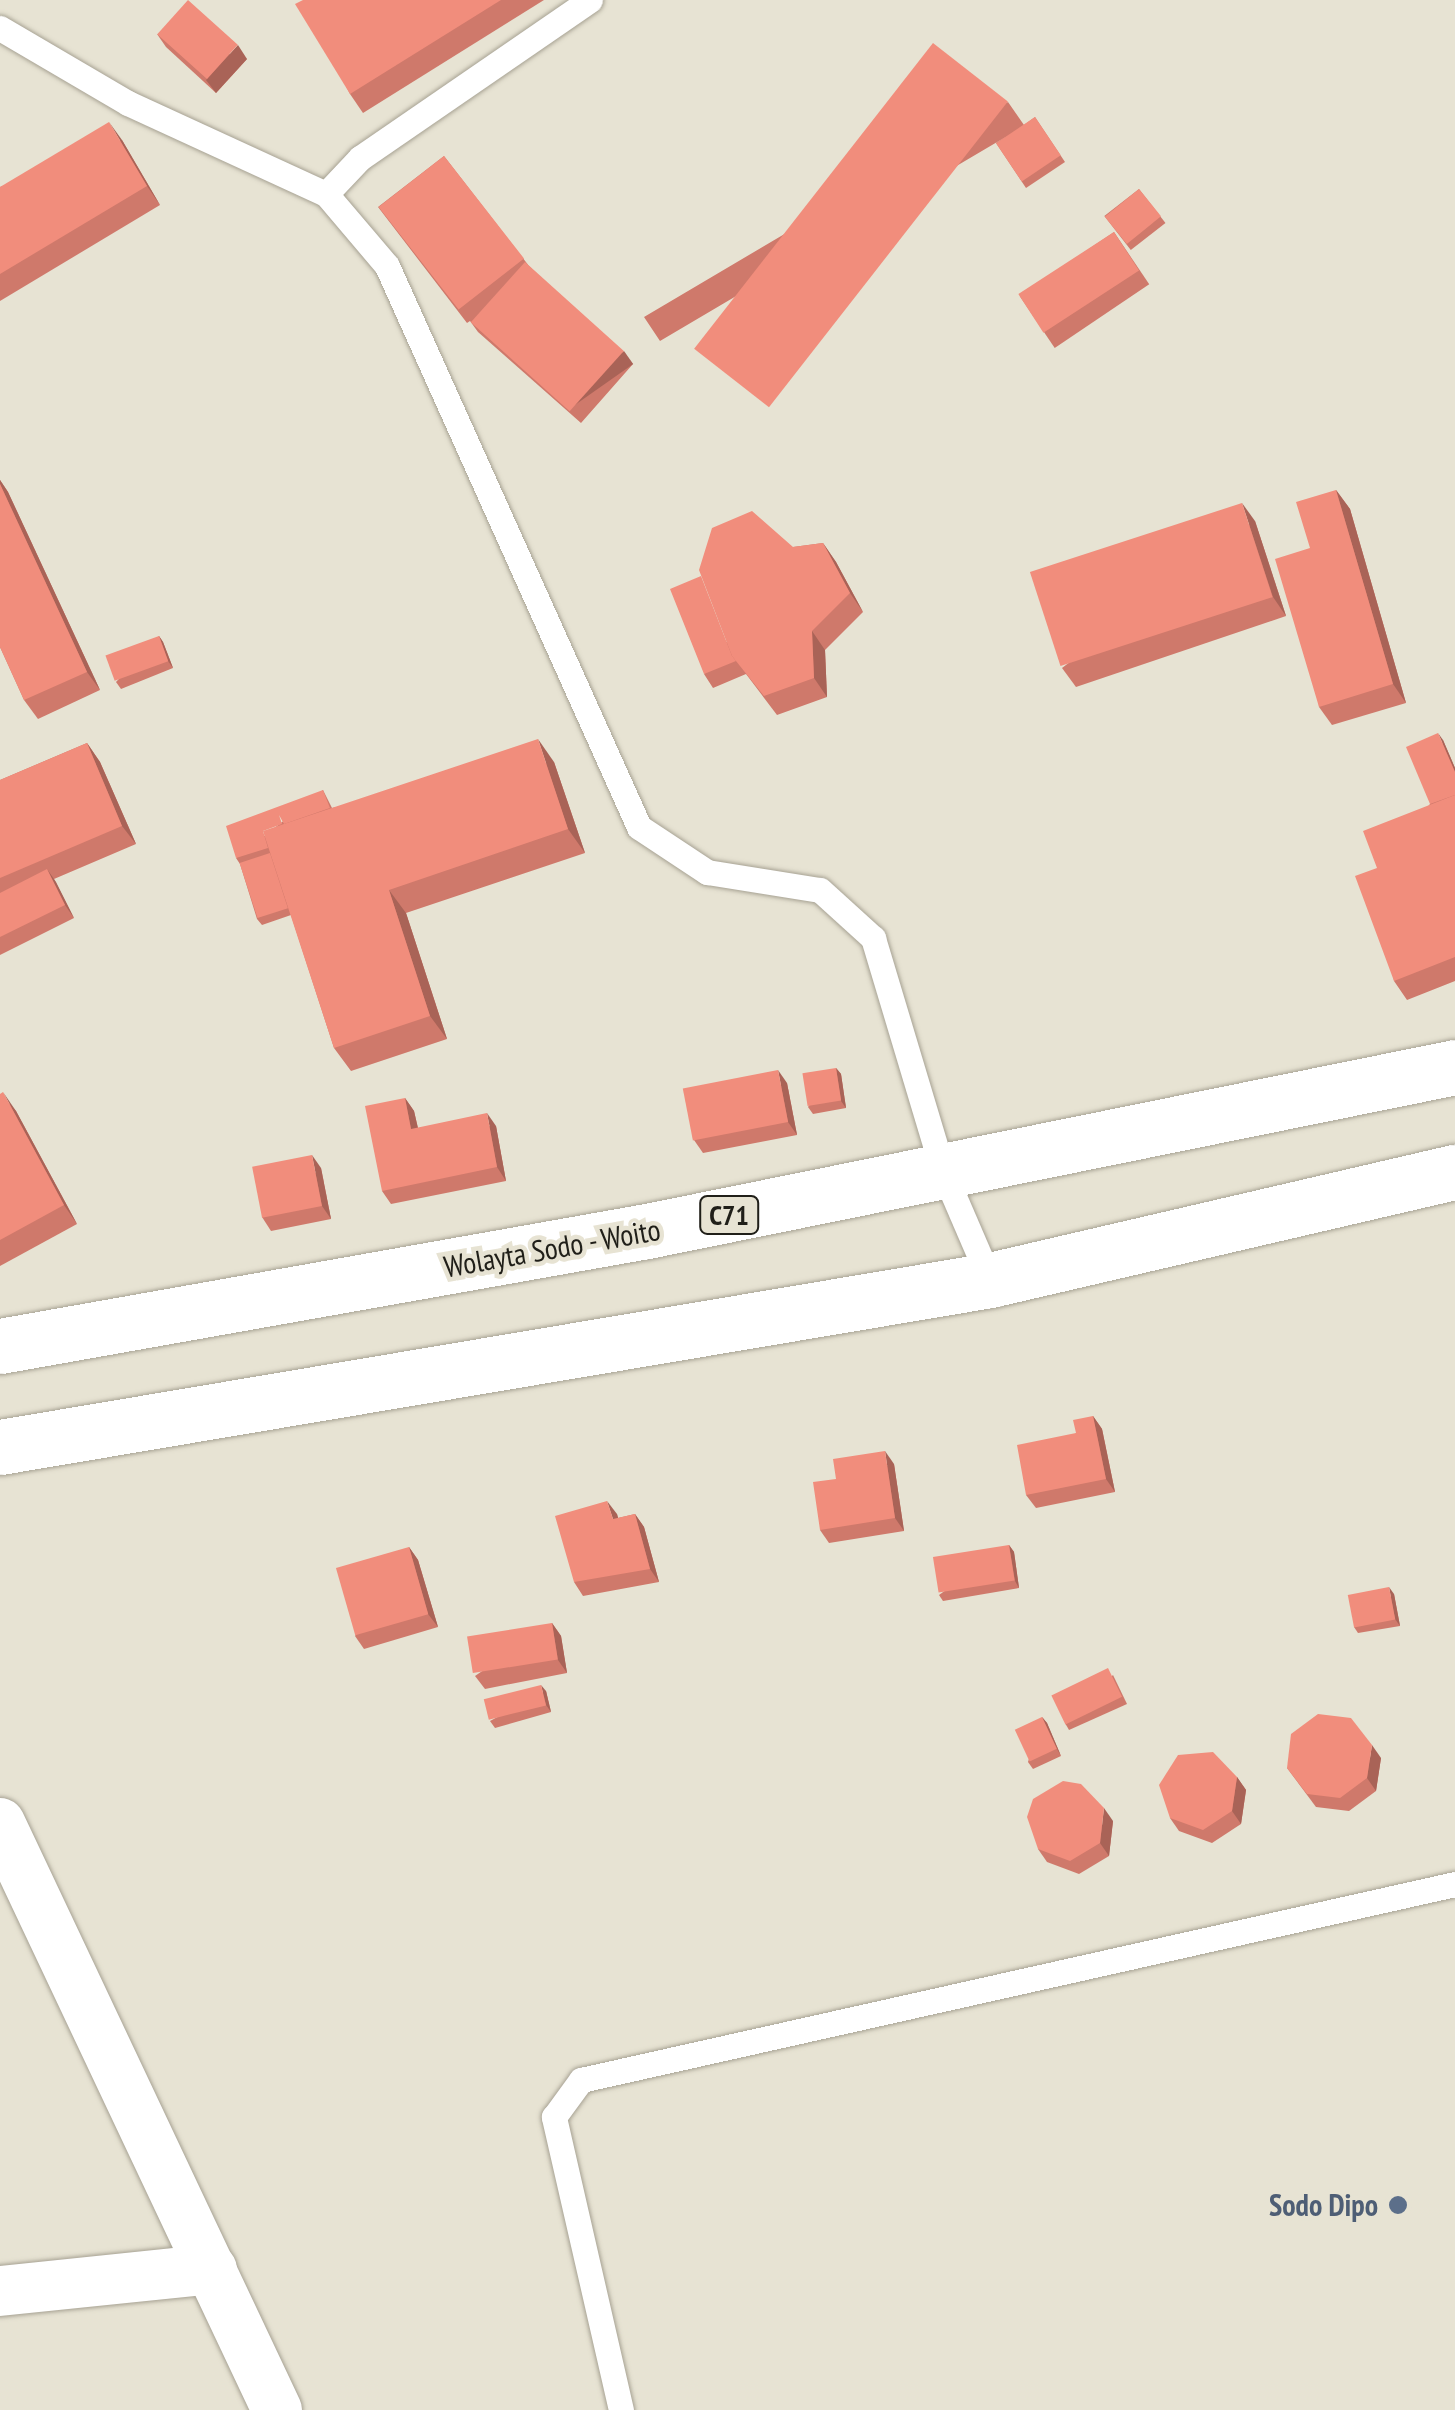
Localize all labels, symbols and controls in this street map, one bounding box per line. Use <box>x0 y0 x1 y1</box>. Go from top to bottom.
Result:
road number: C71 <box>699 1192 759 1238</box>
street label: Wolayta Sodo - Woito <box>440 1211 664 1285</box>
place label: Sodo Dipo <box>1269 2187 1378 2223</box>
marker: Sodo Dipo <box>1387 2194 1409 2216</box>

